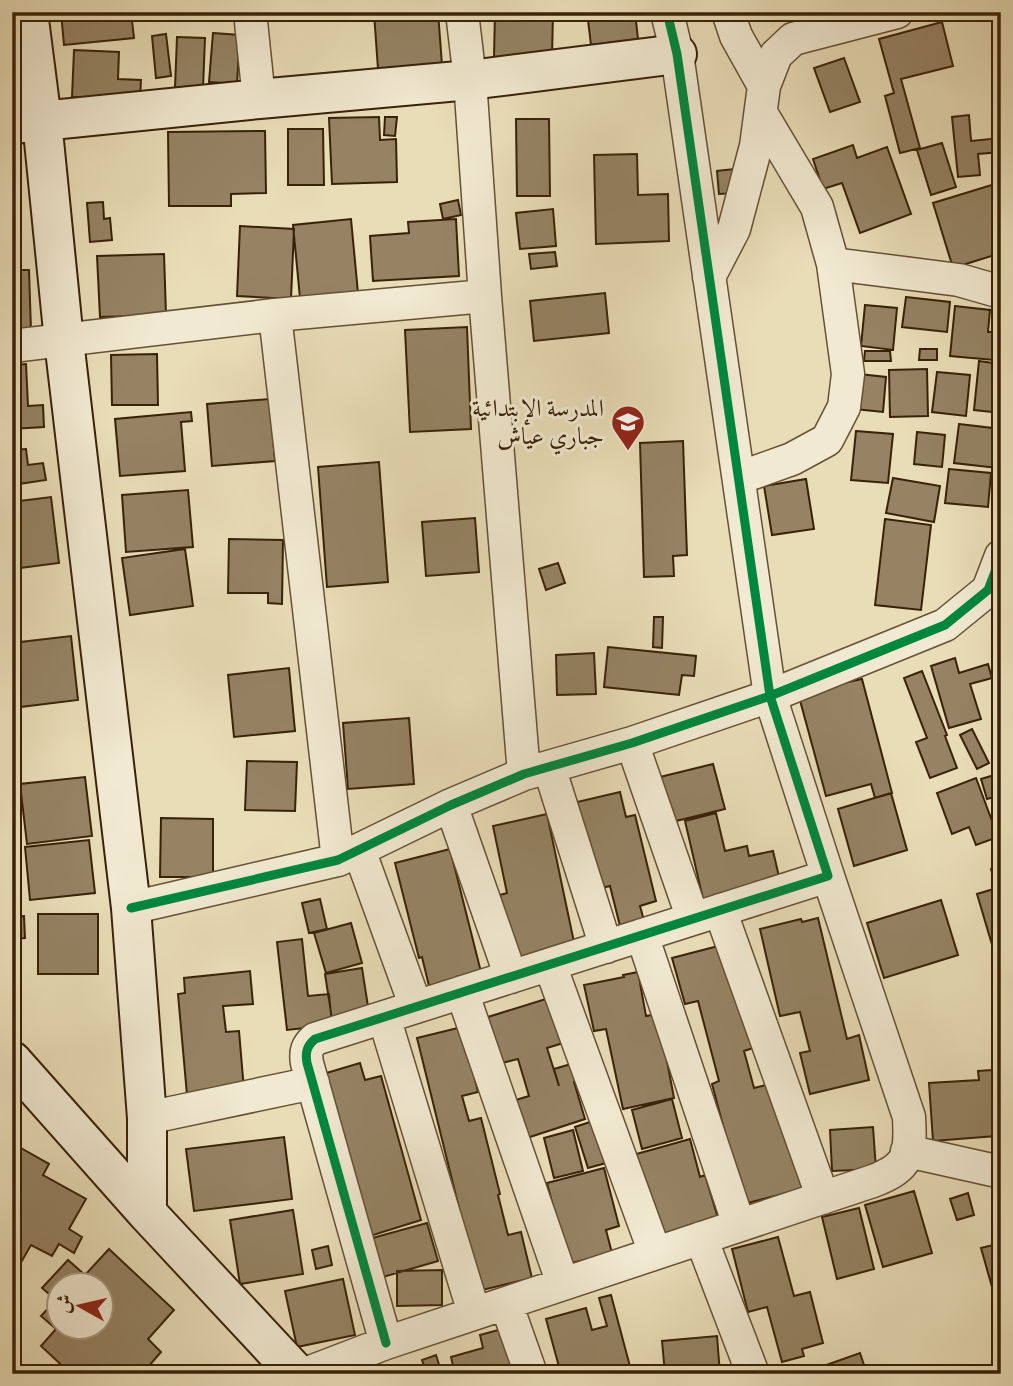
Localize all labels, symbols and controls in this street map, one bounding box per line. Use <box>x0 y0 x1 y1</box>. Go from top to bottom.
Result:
place label: المدرسة الإبتدائية جباري عياش <box>472 393 604 455</box>
school or university icon: المدرسة الإبتدائية جباري عياش <box>609 403 647 452</box>
north arrow <box>46 1270 116 1340</box>
text: ش <box>51 1293 76 1315</box>

